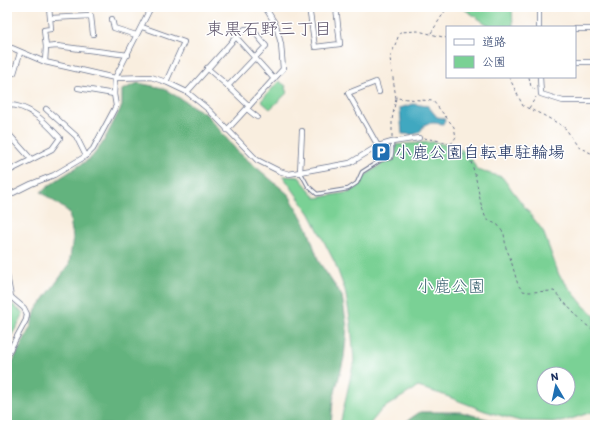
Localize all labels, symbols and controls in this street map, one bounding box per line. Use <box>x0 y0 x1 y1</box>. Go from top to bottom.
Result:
district label: 東黒石野三丁目 <box>206 18 332 40</box>
legend <box>446 26 576 78</box>
text: 道路 <box>482 35 506 49</box>
text: 公園 <box>482 55 506 69</box>
parking icon: 小鹿公園自転車駐輪場 <box>370 141 392 163</box>
place label: 小鹿公園自転車駐輪場 <box>395 142 565 162</box>
park label: 小鹿公園 <box>417 276 485 296</box>
north arrow <box>536 366 576 406</box>
text: N <box>550 370 559 384</box>

